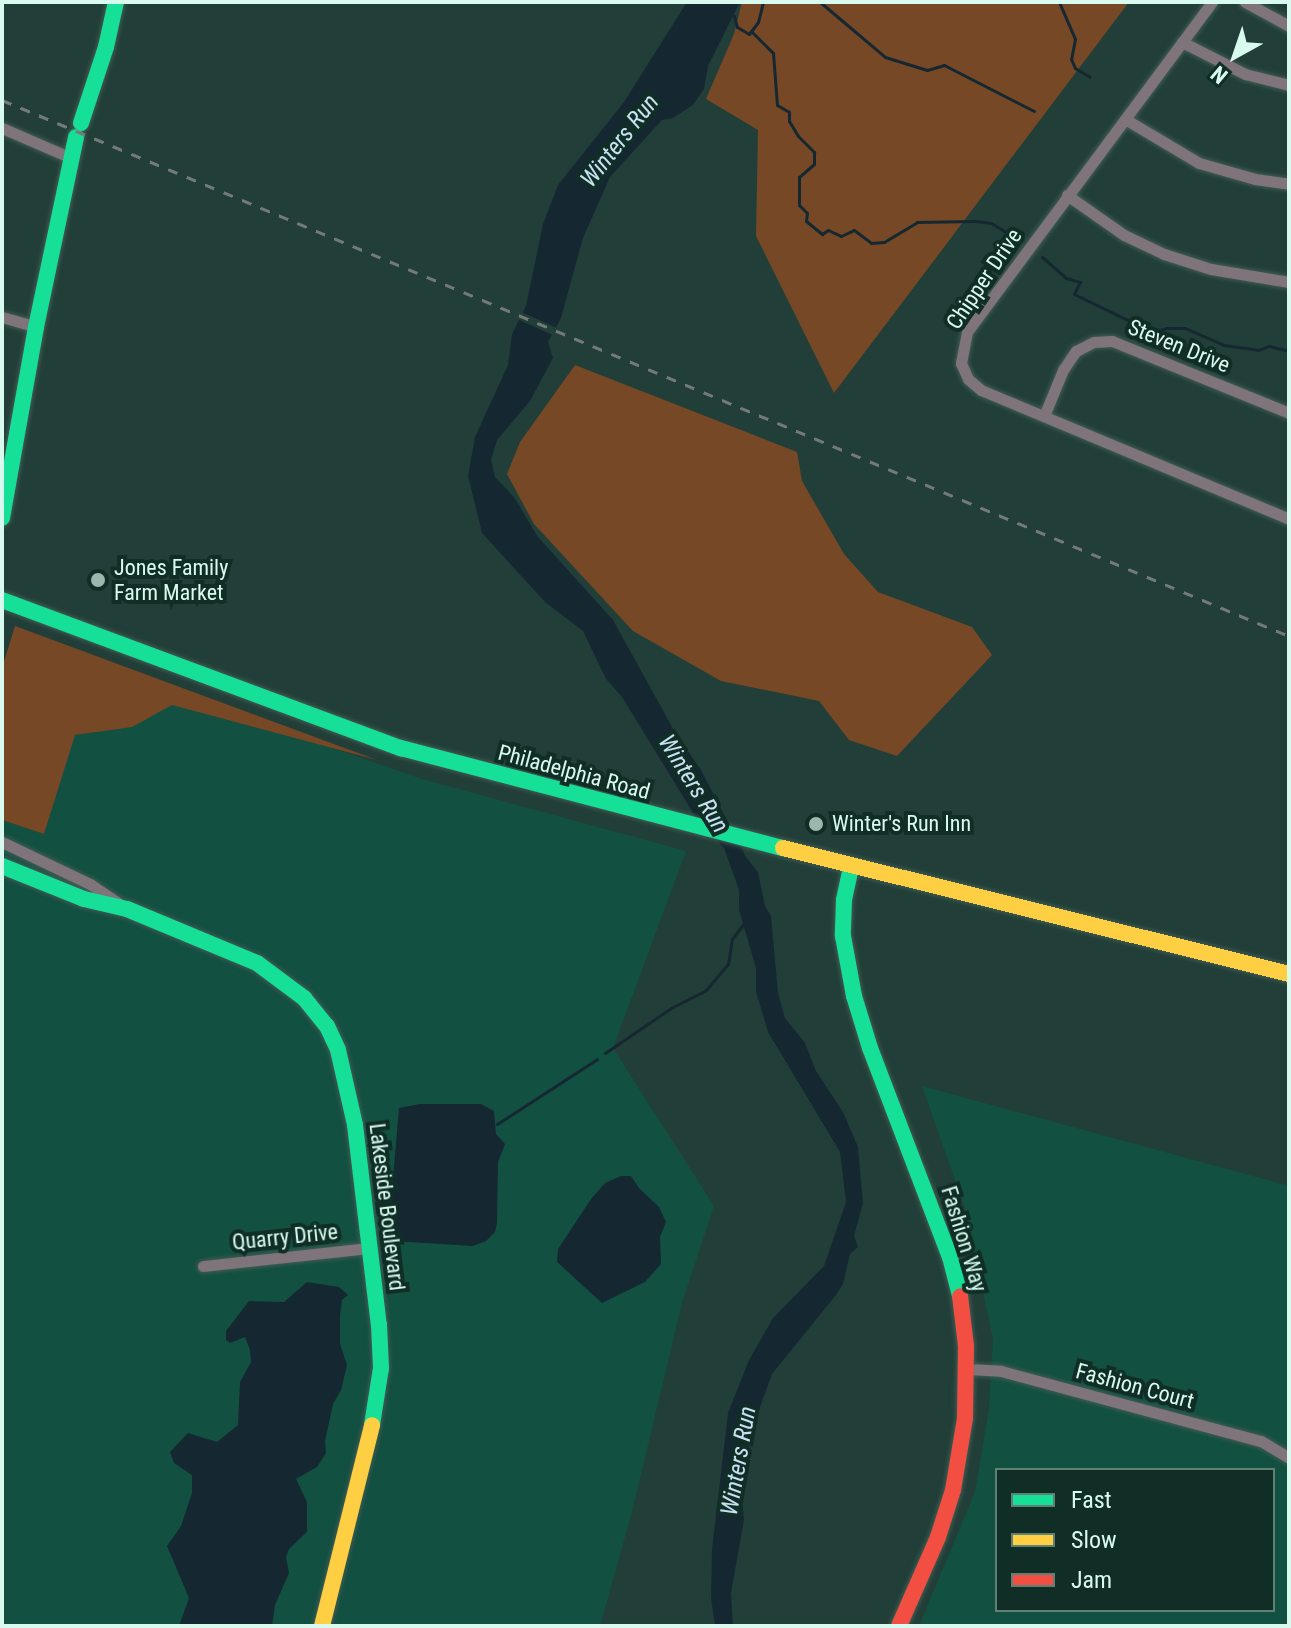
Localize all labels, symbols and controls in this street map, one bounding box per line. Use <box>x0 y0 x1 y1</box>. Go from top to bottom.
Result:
north arrow <box>1195 16 1275 96</box>
text: N <box>1206 61 1232 89</box>
water label: Winters Run <box>575 89 665 193</box>
street label: Chipper Drive <box>941 224 1027 334</box>
street label: Steven Drive <box>1124 314 1234 378</box>
place label: Jones Family Farm Market <box>114 554 228 606</box>
marker: Jones Family Farm Market <box>89 571 107 589</box>
water label: Winters Run <box>652 730 734 838</box>
street label: Philadelphia Road <box>495 739 653 805</box>
place label: Winter's Run Inn <box>832 811 971 837</box>
marker: Winter's Run Inn <box>807 815 825 833</box>
street label: Lakeside Boulevard <box>364 1122 410 1292</box>
street label: Fashion Way <box>935 1183 993 1295</box>
street label: Quarry Drive <box>231 1218 339 1256</box>
street label: Fashion Court <box>1073 1358 1197 1414</box>
water label: Winters Run <box>715 1404 763 1518</box>
legend <box>995 1468 1275 1612</box>
text: Fast <box>1071 1486 1112 1514</box>
text: Slow <box>1071 1526 1117 1554</box>
text: Jam <box>1071 1566 1112 1594</box>

